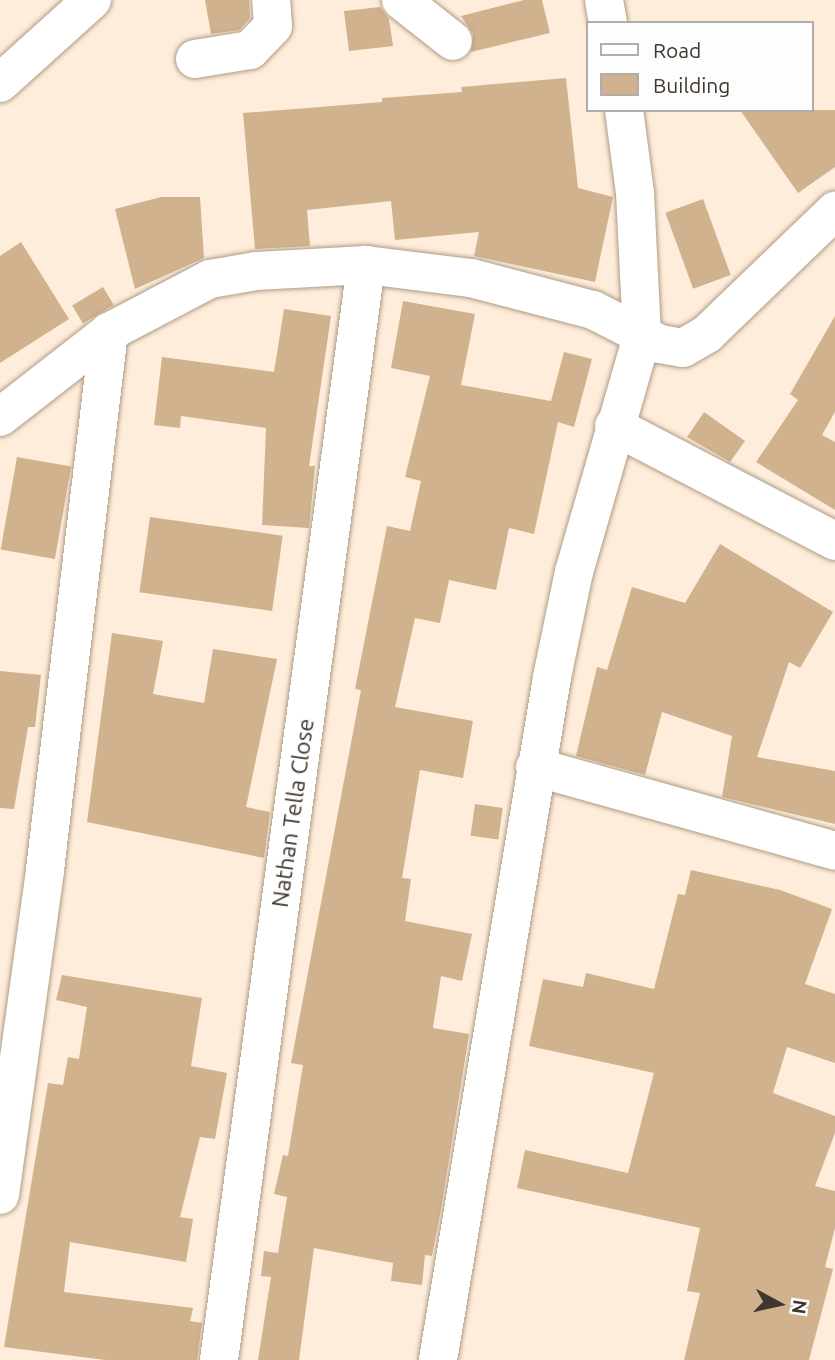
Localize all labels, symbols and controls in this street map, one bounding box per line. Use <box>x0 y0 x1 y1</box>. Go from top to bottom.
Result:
legend <box>586 21 814 112</box>
text: Road <box>653 38 701 62</box>
text: Building <box>653 73 730 97</box>
street label: Nathan Tella Close <box>266 717 320 909</box>
north arrow <box>744 1269 814 1339</box>
text: N <box>788 1298 812 1315</box>

